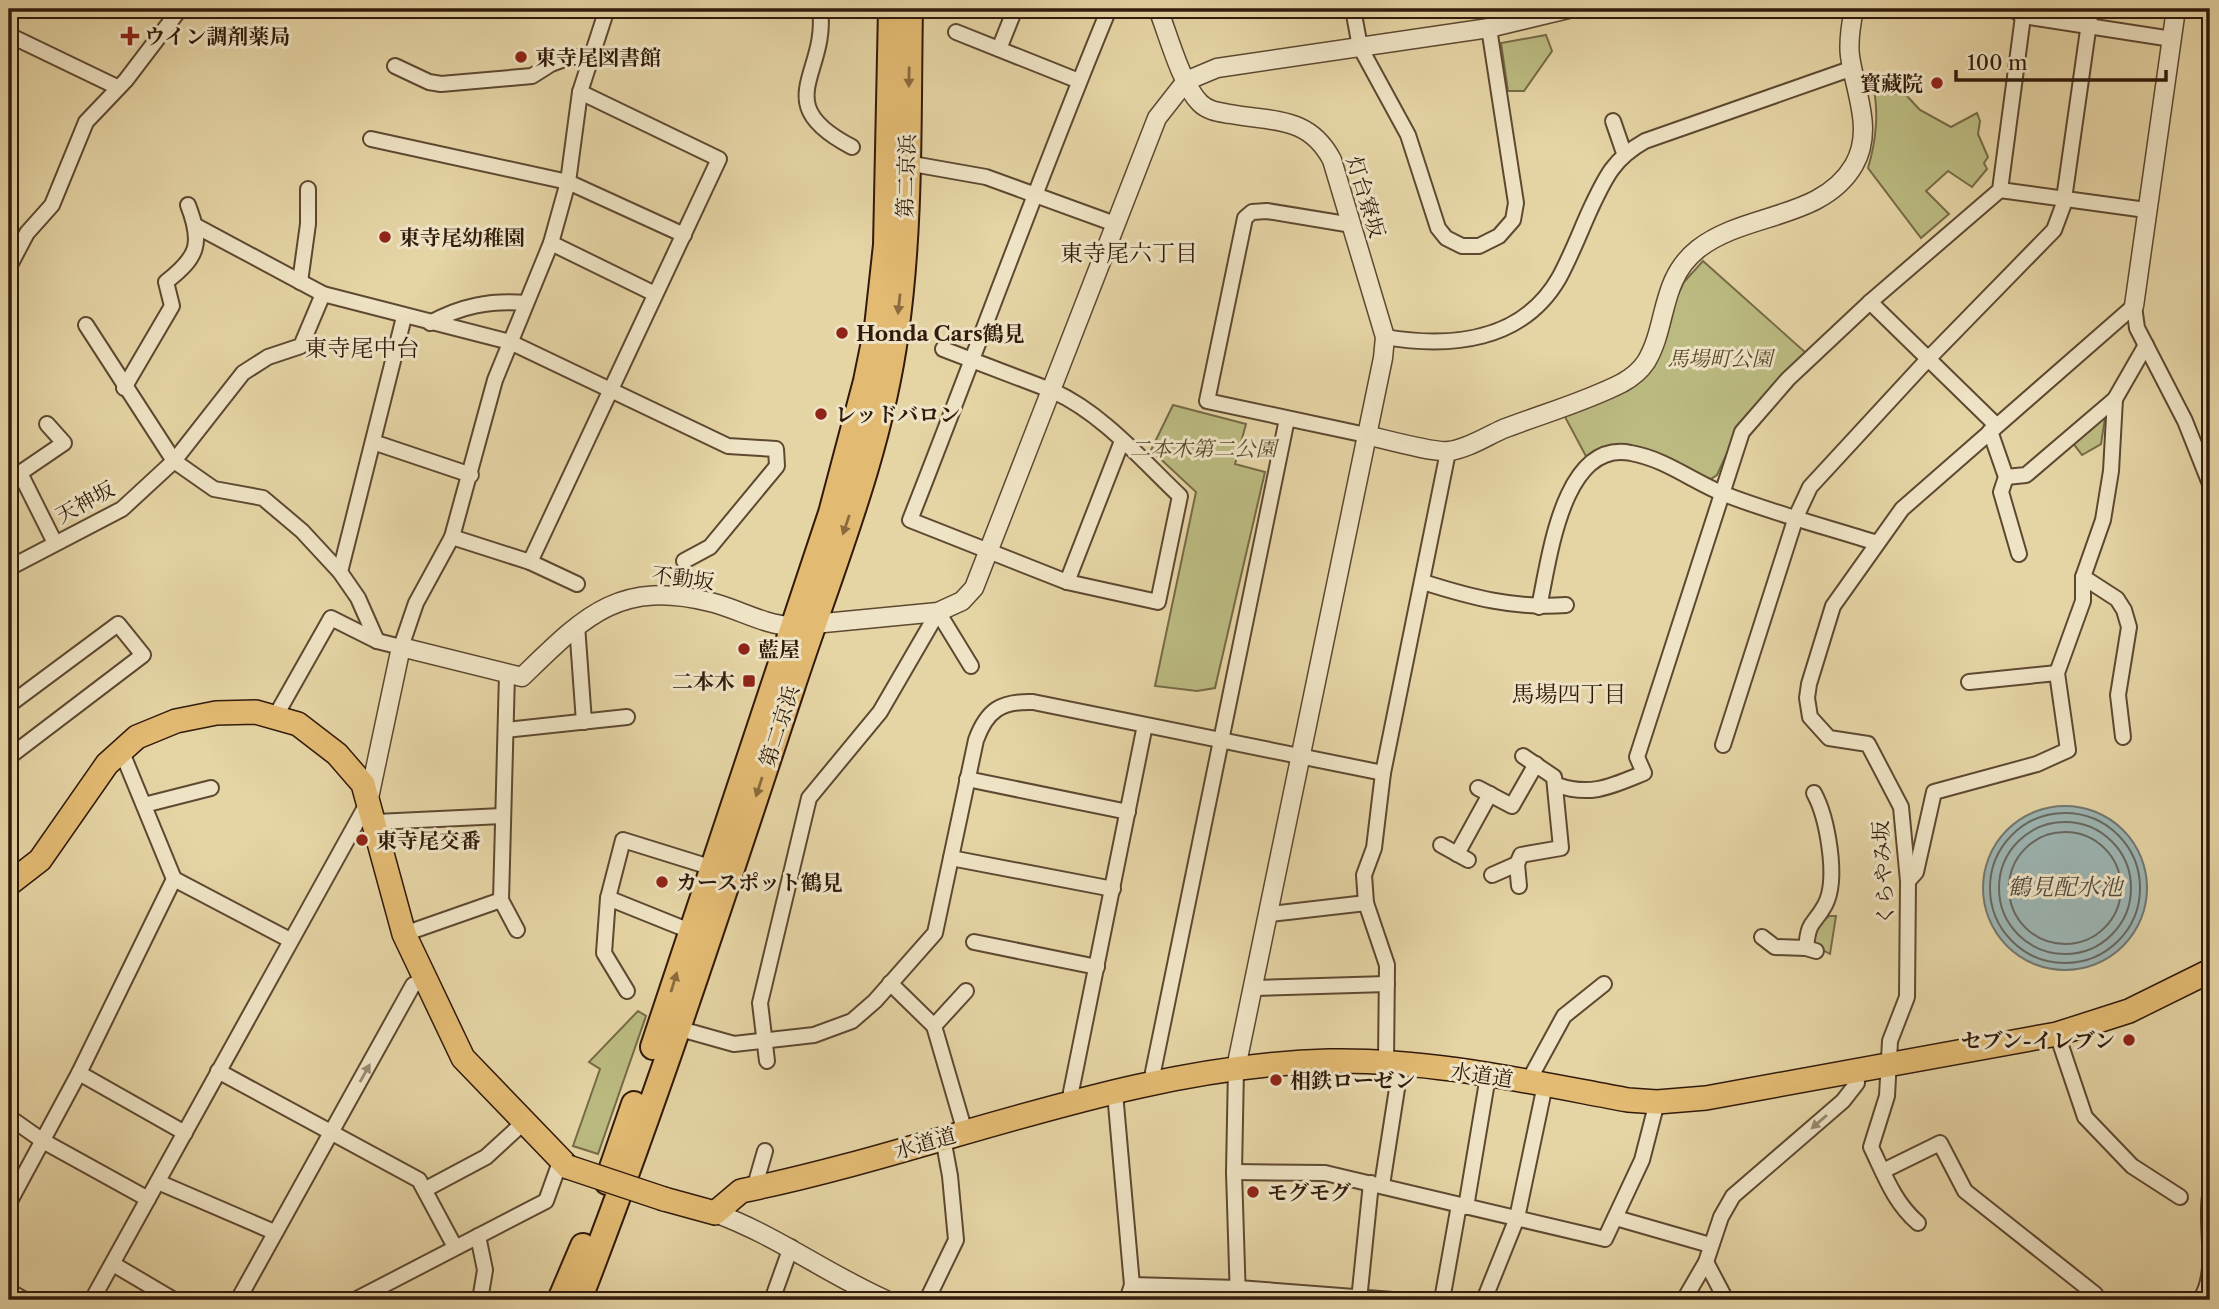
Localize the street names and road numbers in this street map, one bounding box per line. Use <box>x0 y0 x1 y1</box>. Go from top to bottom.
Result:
street label: 第二京浜 <box>892 134 920 218</box>
street label: 灯台寮坂 <box>1342 153 1390 241</box>
street label: 天神坂 <box>51 476 119 528</box>
street label: 不動坂 <box>650 562 716 594</box>
street label: 第二京浜 <box>754 682 804 770</box>
street label: くらやみ坂 <box>1868 820 1898 926</box>
street label: 水道道 <box>1449 1058 1515 1092</box>
street label: 水道道 <box>891 1122 959 1164</box>

